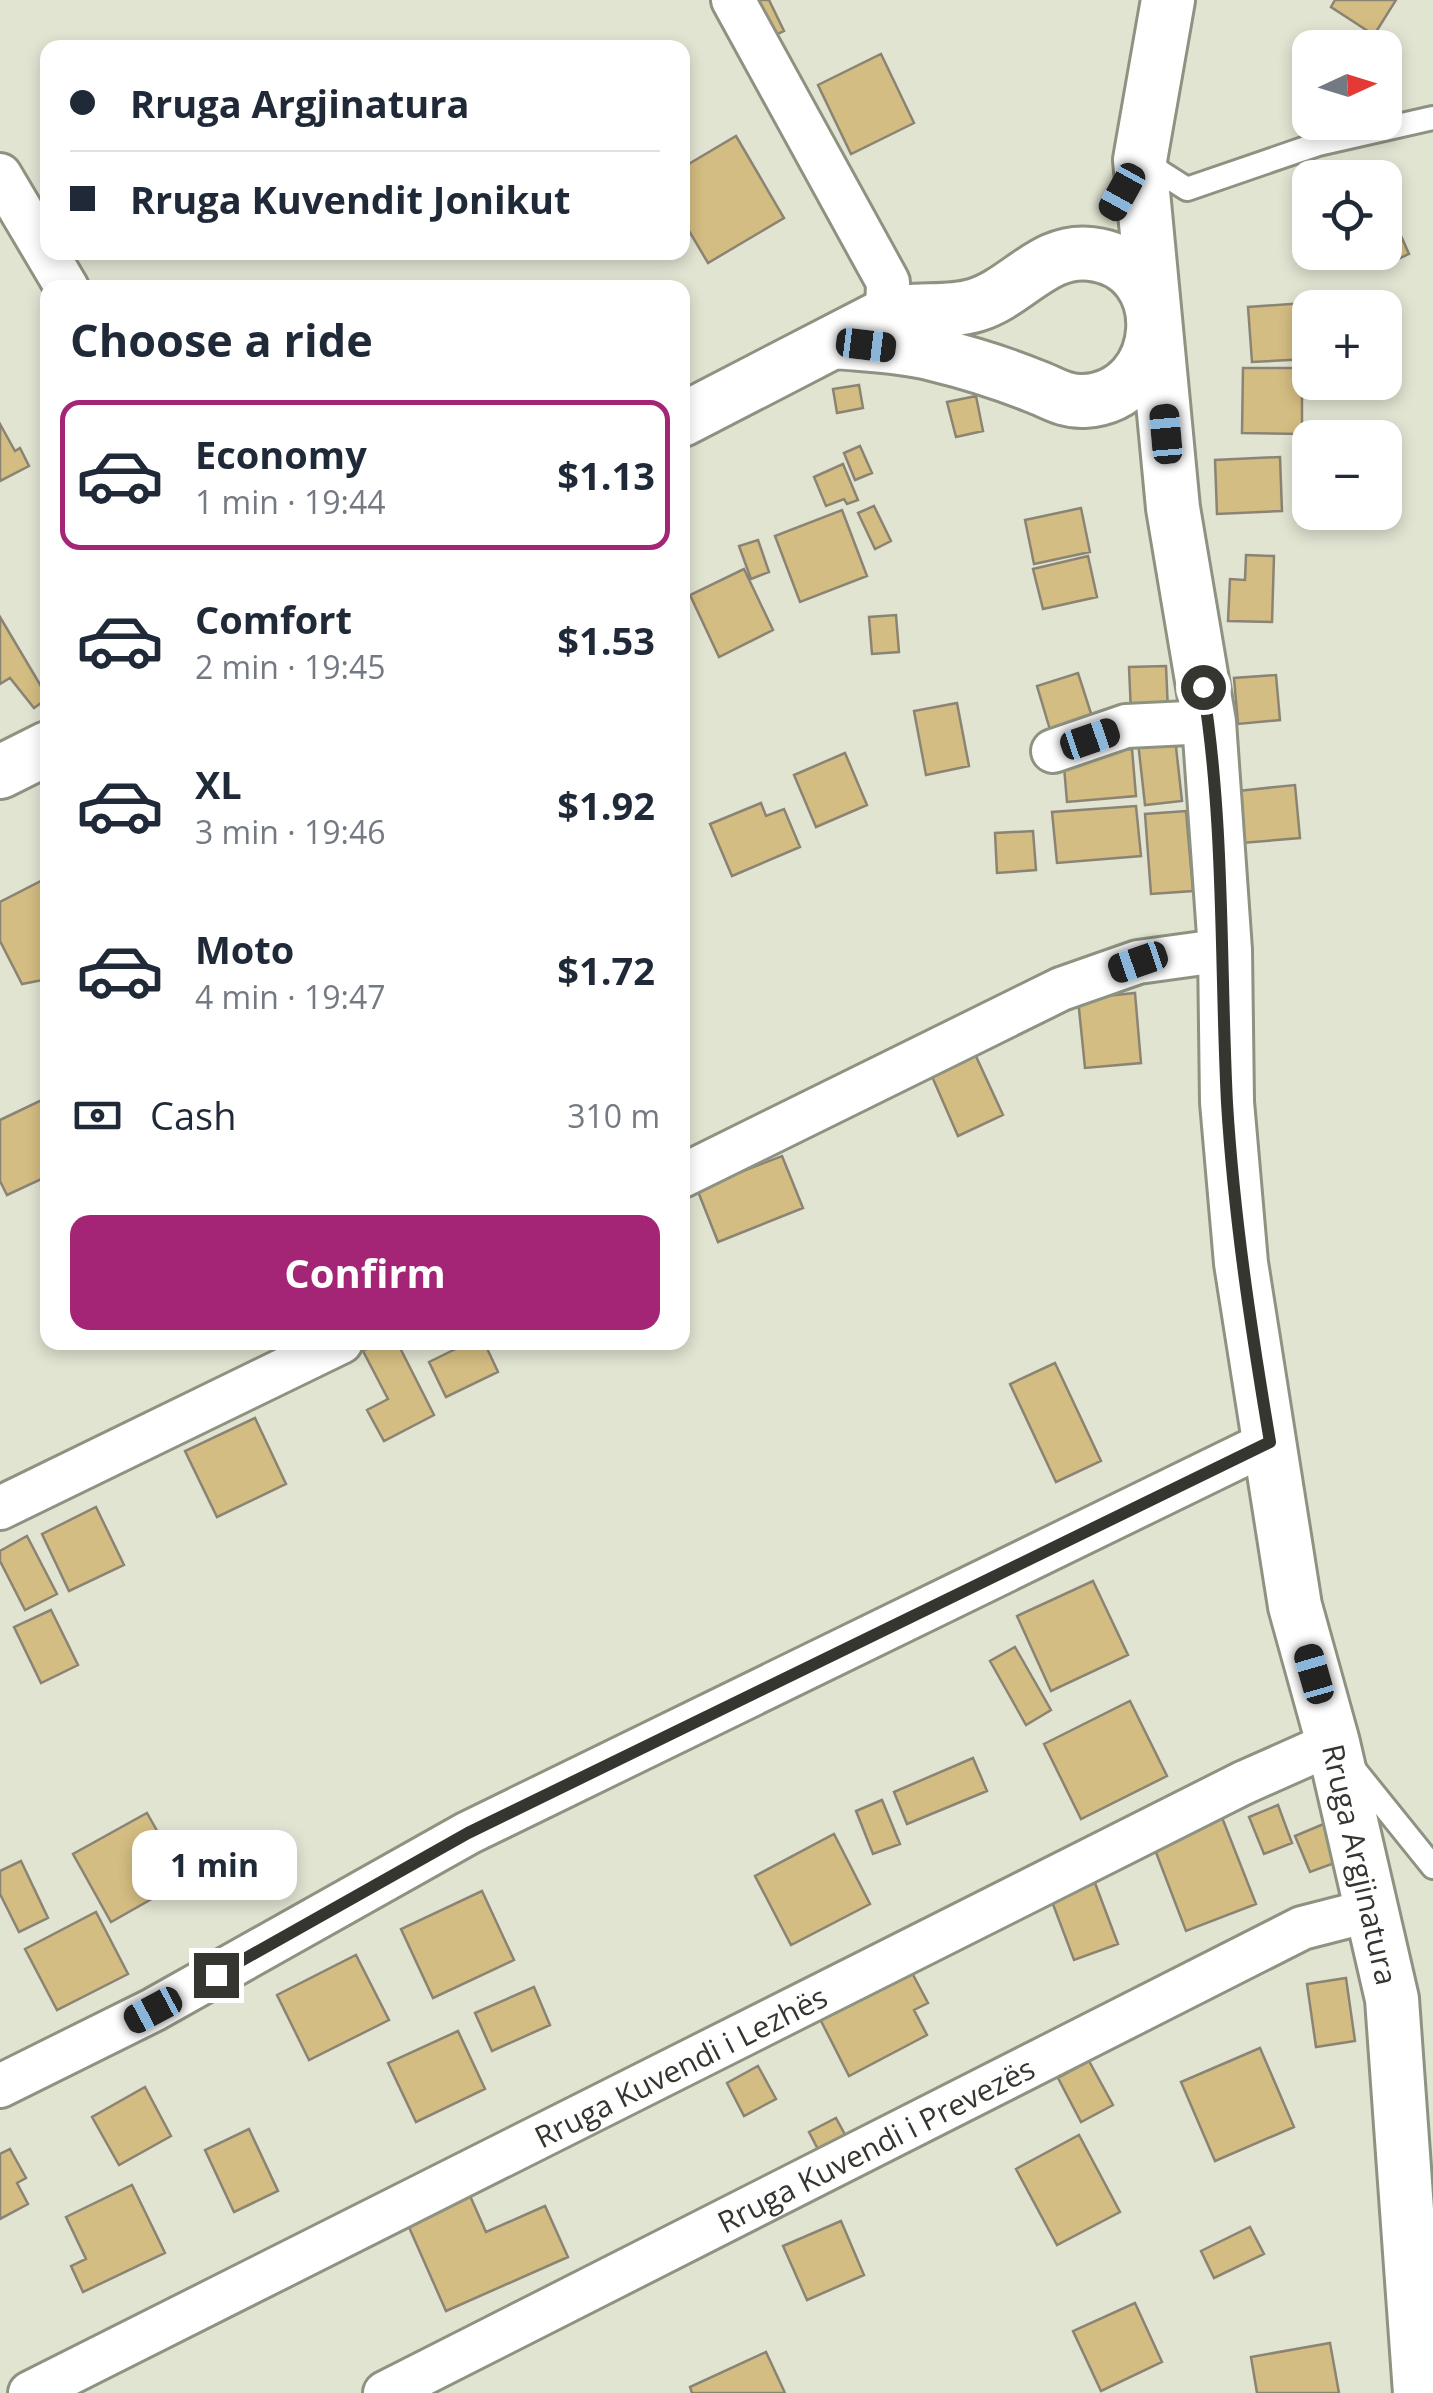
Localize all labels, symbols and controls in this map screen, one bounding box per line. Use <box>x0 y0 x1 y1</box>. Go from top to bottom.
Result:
north arrow <box>1292 30 1402 140</box>
map controls <box>1292 30 1402 530</box>
text: Rruga Argjinatura <box>130 77 469 129</box>
car <box>1094 158 1150 226</box>
button: locate <box>1292 160 1402 270</box>
text: Rruga Kuvendit Jonikut <box>130 173 571 225</box>
button: + <box>1292 290 1402 400</box>
text: Choose a ride <box>70 309 373 370</box>
car <box>834 326 898 364</box>
car <box>1148 403 1184 465</box>
button: − <box>1292 420 1402 530</box>
text: Economy <box>195 428 367 480</box>
icon: car <box>75 430 165 520</box>
text: $1.13 <box>557 449 655 501</box>
text: 1 min · 19:44 <box>195 480 386 523</box>
text: Comfort <box>195 593 352 645</box>
icon: car <box>75 595 165 685</box>
text: $1.53 <box>557 614 655 666</box>
text: 2 min · 19:45 <box>195 645 386 688</box>
route start <box>1181 665 1226 710</box>
car <box>1057 715 1123 763</box>
text: XL <box>195 758 242 810</box>
icon: car <box>75 760 165 850</box>
text: $1.92 <box>557 779 655 831</box>
text: 3 min · 19:46 <box>195 810 386 853</box>
text: Moto <box>195 923 294 975</box>
icon: car <box>75 925 165 1015</box>
car <box>1105 938 1171 986</box>
text: $1.72 <box>557 944 655 996</box>
text: 4 min · 19:47 <box>195 975 386 1018</box>
icon: cash <box>70 1088 125 1143</box>
text: Cash <box>150 1089 236 1141</box>
text: 310 m <box>567 1094 660 1137</box>
button: Confirm <box>70 1215 660 1330</box>
car <box>1291 1641 1337 1707</box>
street label: Rruga Argjinatura <box>1313 1740 1409 1989</box>
callout: 1 min <box>134 1830 298 1900</box>
text: 1 min <box>170 1843 259 1886</box>
route end <box>194 1953 239 1998</box>
street label: Rruga Kuvendi i Lezhës <box>527 1975 834 2157</box>
car <box>119 1983 187 2037</box>
street label: Rruga Kuvendi i Prevezës <box>710 2047 1041 2242</box>

